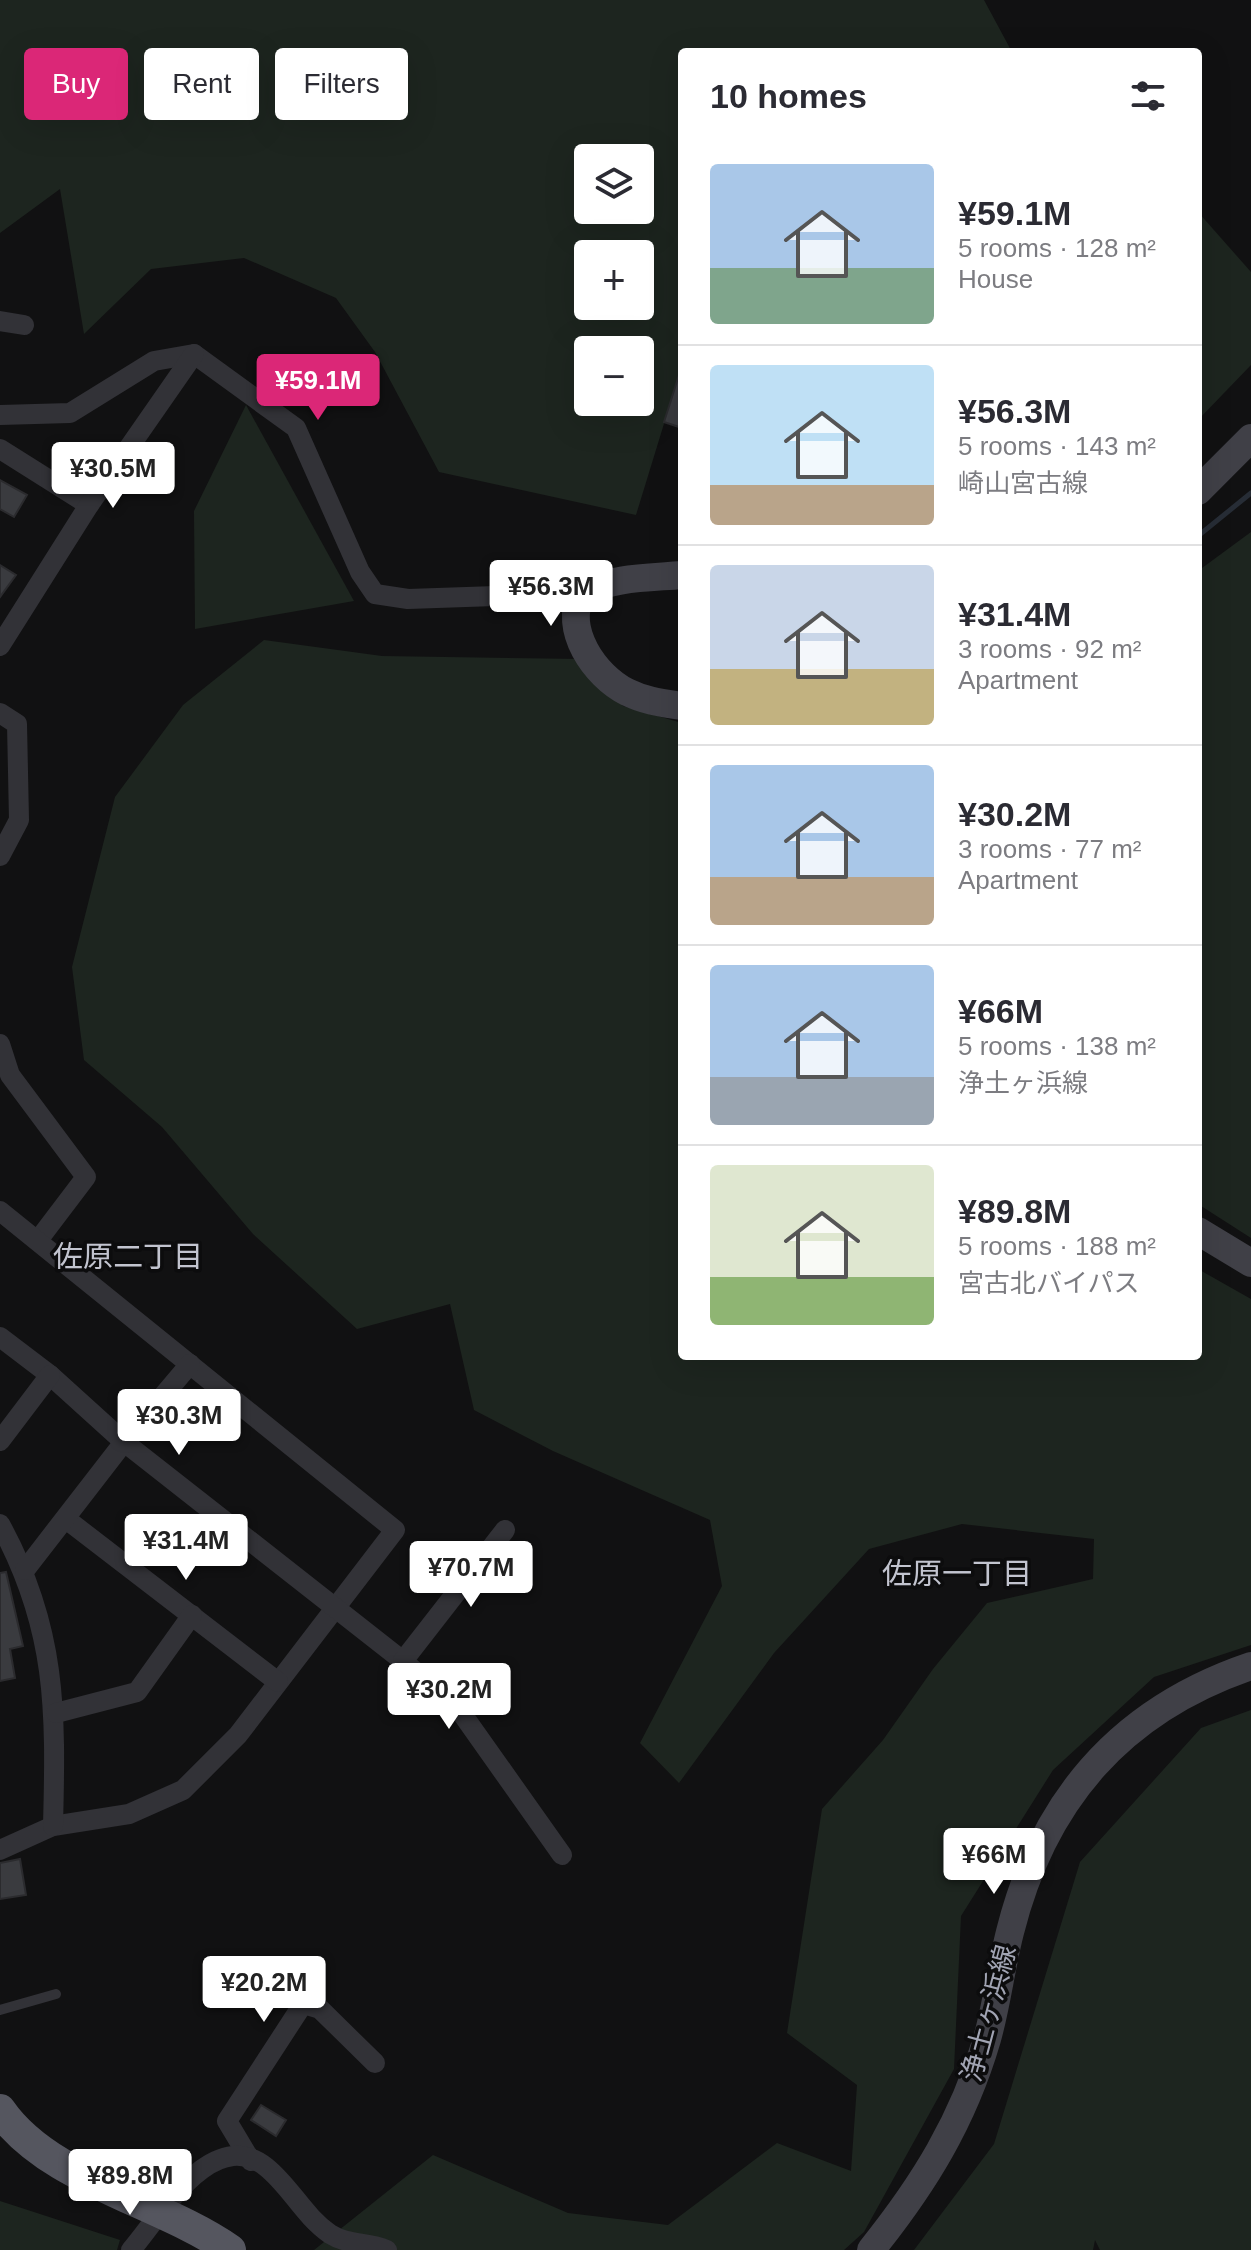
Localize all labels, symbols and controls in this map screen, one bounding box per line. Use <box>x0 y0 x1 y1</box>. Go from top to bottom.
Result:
chip: Buy <box>24 48 128 120</box>
chip: Rent <box>144 48 259 120</box>
chip: Filters <box>275 48 408 120</box>
icon: filters <box>1126 74 1170 118</box>
text: 10 homes <box>710 77 867 115</box>
map controls <box>574 144 654 416</box>
button: layers <box>574 144 654 224</box>
text: ¥59.1M <box>958 194 1071 232</box>
icon: home <box>774 196 870 292</box>
text: 5 rooms · 128 m² <box>958 233 1156 263</box>
button: + <box>574 240 654 320</box>
text: House <box>958 264 1033 294</box>
button: − <box>574 336 654 416</box>
pin: ¥59.1M <box>253 354 383 422</box>
text: ¥59.1M <box>275 365 361 395</box>
text: ¥56.3M <box>958 392 1071 430</box>
icon: home <box>774 397 870 493</box>
text: 5 rooms · 143 m² <box>958 431 1156 461</box>
pin: ¥30.5M <box>48 442 178 510</box>
text: ¥30.5M <box>70 453 156 483</box>
text: 崎山宮古線 <box>958 468 1088 498</box>
pin: ¥56.3M <box>486 560 616 628</box>
text: ¥56.3M <box>508 571 594 601</box>
text: ¥31.4M <box>958 595 1071 633</box>
icon: home <box>774 597 870 693</box>
text: 3 rooms · 92 m² <box>958 634 1142 664</box>
text: Apartment <box>958 665 1078 695</box>
text: ¥30.2M <box>958 795 1071 833</box>
icon: home <box>774 797 870 893</box>
text: 3 rooms · 77 m² <box>958 834 1142 864</box>
text: Apartment <box>958 865 1078 895</box>
text: ¥66M <box>958 992 1043 1030</box>
icon: home <box>774 997 870 1093</box>
text: 5 rooms · 138 m² <box>958 1031 1156 1061</box>
text: 浄土ヶ浜線 <box>958 1068 1088 1098</box>
text: ¥89.8M <box>958 1192 1071 1230</box>
icon: home <box>774 1197 870 1293</box>
text: 5 rooms · 188 m² <box>958 1231 1156 1261</box>
district label: 佐原二丁目 <box>53 1240 203 1273</box>
text: 宮古北バイパス <box>958 1268 1139 1298</box>
pin: ¥30.3M <box>114 1389 244 1457</box>
text: ¥30.3M <box>136 1400 222 1430</box>
pin: ¥31.4M <box>121 1514 251 1582</box>
text: ¥31.4M <box>143 1525 229 1555</box>
pin: ¥70.7M <box>406 1541 536 1609</box>
text: ¥70.7M <box>428 1552 514 1582</box>
district label: 佐原一丁目 <box>882 1557 1032 1590</box>
pin: ¥30.2M <box>384 1663 514 1731</box>
text: ¥30.2M <box>406 1674 492 1704</box>
pin: ¥66M <box>947 1828 1041 1896</box>
text: ¥66M <box>961 1839 1027 1869</box>
street label: 浄土ヶ浜線 <box>955 1941 1022 2085</box>
pin: ¥20.2M <box>199 1956 329 2024</box>
text: ¥20.2M <box>221 1967 307 1997</box>
pin: ¥89.8M <box>65 2149 195 2217</box>
text: ¥89.8M <box>87 2160 173 2190</box>

